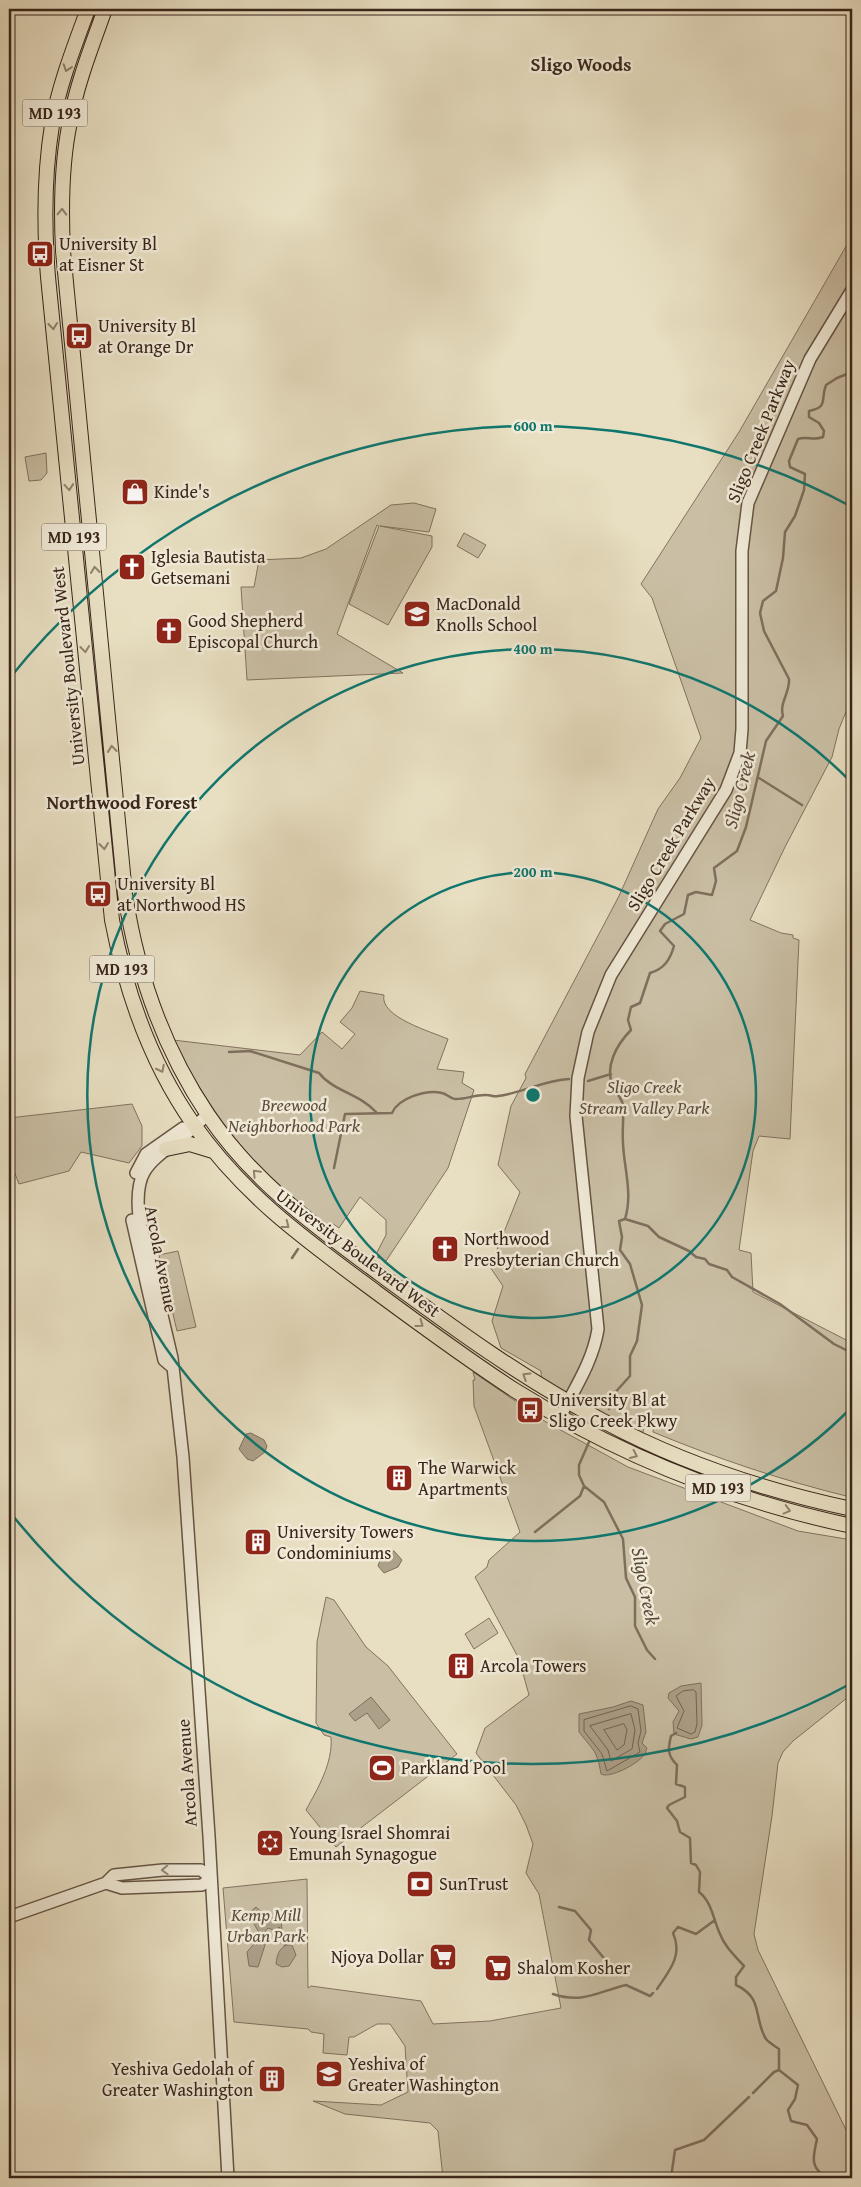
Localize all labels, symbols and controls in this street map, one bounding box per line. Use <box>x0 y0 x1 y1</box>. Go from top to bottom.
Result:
district label: Sligo Woods <box>531 50 631 78</box>
one-way arrow <box>62 64 72 72</box>
road number: MD 193 <box>22 100 88 126</box>
one-way arrow <box>57 208 67 216</box>
place label: University Bl at Eisner St <box>59 230 157 278</box>
bus stop icon: University Bl at Eisner St <box>25 239 55 269</box>
place label: University Bl at Orange Dr <box>98 312 196 360</box>
bus stop icon: University Bl at Orange Dr <box>64 321 94 351</box>
one-way arrow <box>47 322 58 330</box>
street label: Sligo Creek Parkway <box>719 355 802 507</box>
text: 600 m <box>513 415 553 436</box>
shop icon: Kinde's <box>120 477 150 507</box>
place label: Kinde's <box>154 478 210 505</box>
one-way arrow <box>63 484 74 492</box>
road number: MD 193 <box>42 524 106 550</box>
place label: Iglesia Bautista Getsemani <box>151 543 266 591</box>
church icon: Iglesia Bautista Getsemani <box>117 552 147 582</box>
street label: University Boulevard West <box>44 565 91 767</box>
one-way arrow <box>90 566 101 574</box>
place label: MacDonald Knolls School <box>436 590 537 638</box>
school or university icon: MacDonald Knolls School <box>402 599 432 629</box>
place label: Good Shepherd Episcopal Church <box>188 607 318 655</box>
church icon: Good Shepherd Episcopal Church <box>154 616 184 646</box>
text: 400 m <box>513 638 553 659</box>
one-way arrow <box>79 645 90 653</box>
one-way arrow <box>107 745 118 753</box>
water label: Sligo Creek <box>716 748 762 832</box>
street label: Sligo Creek Parkway <box>620 771 721 916</box>
district label: Northwood Forest <box>47 788 198 816</box>
one-way arrow <box>98 842 109 850</box>
text: 200 m <box>513 861 553 882</box>
place label: University Bl at Northwood HS <box>117 870 246 918</box>
bus stop icon: University Bl at Northwood HS <box>83 879 113 909</box>
road number: MD 193 <box>90 956 154 982</box>
one-way arrow <box>155 1064 165 1073</box>
park label: Sligo Creek Stream Valley Park <box>579 1073 710 1121</box>
centre of rings <box>524 1086 542 1104</box>
park label: Breewood Neighborhood Park <box>227 1091 361 1139</box>
one-way arrow <box>253 1170 262 1179</box>
street label: University Boulevard West <box>270 1182 447 1324</box>
street label: Arcola Avenue <box>138 1203 185 1315</box>
one-way arrow <box>280 1219 290 1228</box>
place label: Northwood Presbyterian Church <box>464 1225 619 1273</box>
church icon: Northwood Presbyterian Church <box>430 1234 460 1264</box>
one-way arrow <box>414 1318 424 1327</box>
one-way arrow <box>523 1373 532 1383</box>
place label: University Bl at Sligo Creek Pkwy <box>549 1386 678 1434</box>
bus stop icon: University Bl at Sligo Creek Pkwy <box>515 1395 545 1425</box>
one-way arrow <box>629 1448 638 1458</box>
place label: The Warwick Apartments <box>418 1454 517 1502</box>
building icon: The Warwick Apartments <box>384 1463 414 1493</box>
road number: MD 193 <box>686 1475 750 1502</box>
one-way arrow <box>783 1504 792 1515</box>
place label: University Towers Condominiums <box>277 1518 414 1566</box>
building icon: University Towers Condominiums <box>243 1527 273 1557</box>
water label: Sligo Creek <box>625 1545 667 1628</box>
building icon: Arcola Towers <box>446 1651 476 1681</box>
place label: Arcola Towers <box>480 1652 586 1679</box>
street label: Arcola Avenue <box>169 1718 204 1828</box>
sports icon: Parkland Pool <box>367 1753 397 1783</box>
place label: Parkland Pool <box>401 1754 506 1781</box>
place label: Young Israel Shomrai Emunah Synagogue <box>289 1819 450 1867</box>
synagogue icon: Young Israel Shomrai Emunah Synagogue <box>255 1828 285 1858</box>
one-way arrow <box>161 1865 169 1875</box>
bank icon: SunTrust <box>405 1869 435 1899</box>
place label: SunTrust <box>439 1870 509 1897</box>
park label: Kemp Mill Urban Park <box>226 1901 306 1949</box>
supermarket icon: Njoya Dollar <box>428 1942 458 1972</box>
place label: Njoya Dollar <box>331 1943 425 1970</box>
supermarket icon: Shalom Kosher <box>483 1953 513 1983</box>
place label: Shalom Kosher <box>517 1954 631 1981</box>
place label: Yeshiva of Greater Washington <box>348 2050 499 2098</box>
place label: Yeshiva Gedolah of Greater Washington <box>102 2055 255 2103</box>
school or university icon: Yeshiva of Greater Washington <box>314 2059 344 2089</box>
building icon: Yeshiva Gedolah of Greater Washington <box>257 2064 287 2094</box>

